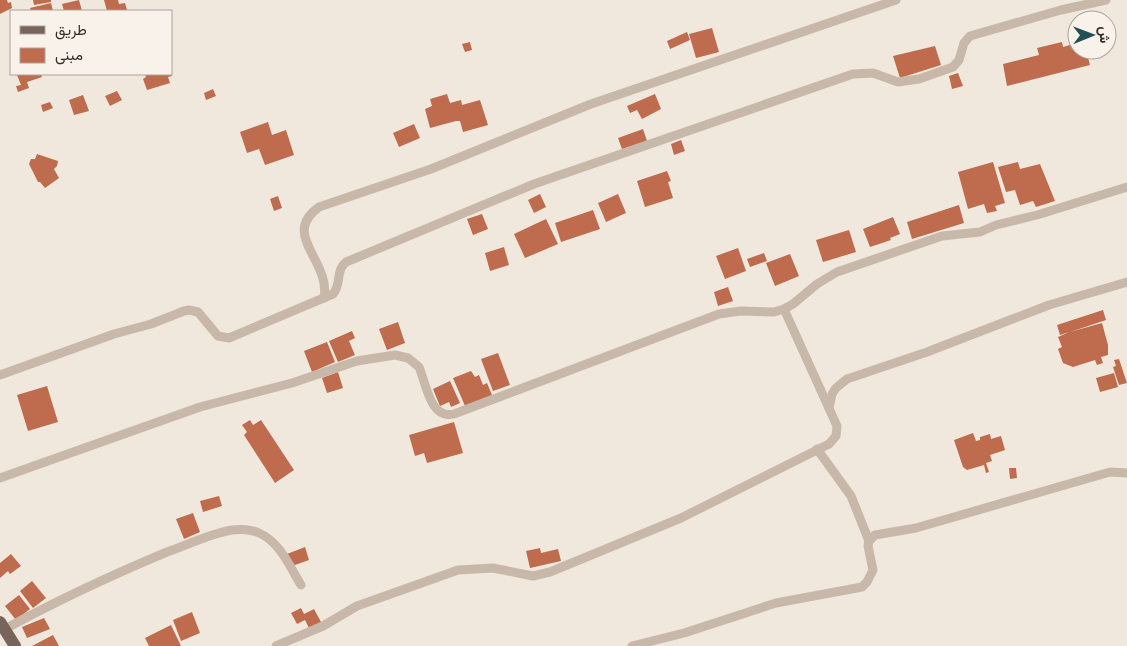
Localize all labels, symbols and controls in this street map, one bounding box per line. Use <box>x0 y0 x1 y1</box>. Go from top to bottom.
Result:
legend <box>10 10 172 75</box>
north arrow <box>1067 10 1117 60</box>
text: طريق <box>55 20 87 40</box>
text: ش <box>1095 26 1114 44</box>
text: مبنى <box>55 45 83 65</box>

